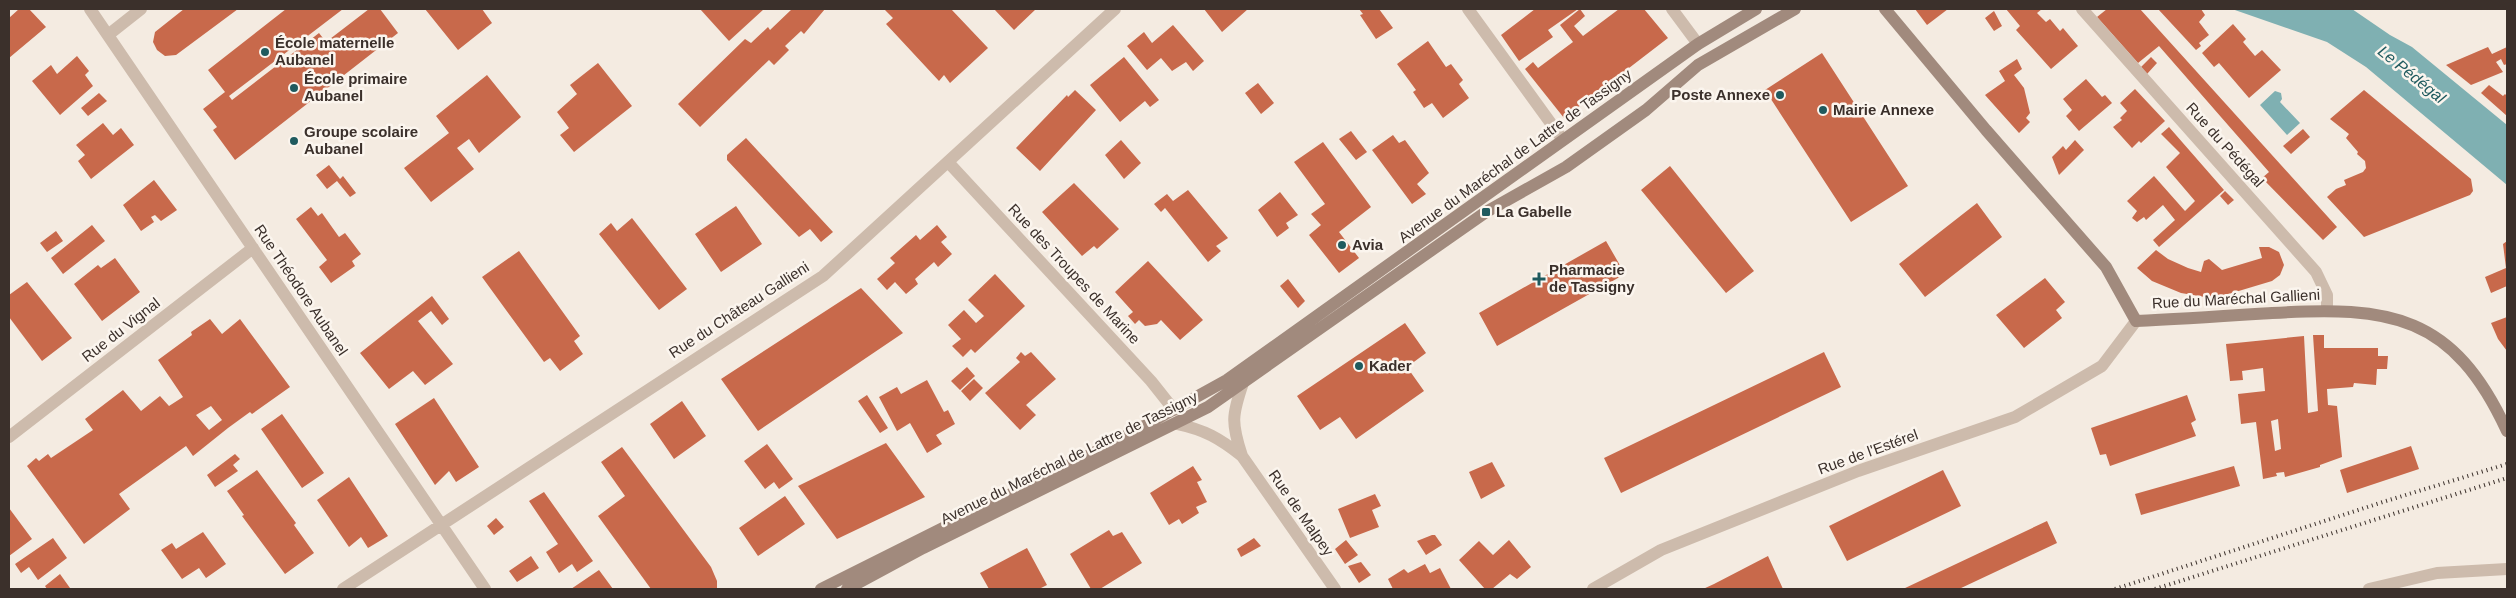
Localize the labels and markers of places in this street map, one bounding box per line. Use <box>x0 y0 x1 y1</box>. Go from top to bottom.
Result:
place label: École maternelle Aubanel <box>275 34 394 68</box>
marker: École maternelle Aubanel <box>259 46 271 58</box>
place label: École primaire Aubanel <box>304 70 407 104</box>
marker: École primaire Aubanel <box>288 82 300 94</box>
place label: Poste Annexe <box>1671 86 1770 103</box>
marker: Poste Annexe <box>1774 89 1786 101</box>
place label: Mairie Annexe <box>1833 101 1934 118</box>
marker: Mairie Annexe <box>1817 104 1829 116</box>
place label: Groupe scolaire Aubanel <box>304 123 418 157</box>
marker: Groupe scolaire Aubanel <box>288 135 300 147</box>
place label: La Gabelle <box>1496 203 1572 220</box>
marker: La Gabelle <box>1480 206 1492 218</box>
place label: Avia <box>1352 236 1384 253</box>
marker: Avia <box>1336 239 1348 251</box>
place label: Pharmacie de Tassigny <box>1549 261 1635 295</box>
marker: Pharmacie de Tassigny <box>1533 273 1545 285</box>
place label: Kader <box>1369 357 1412 374</box>
marker: Kader <box>1353 360 1365 372</box>

